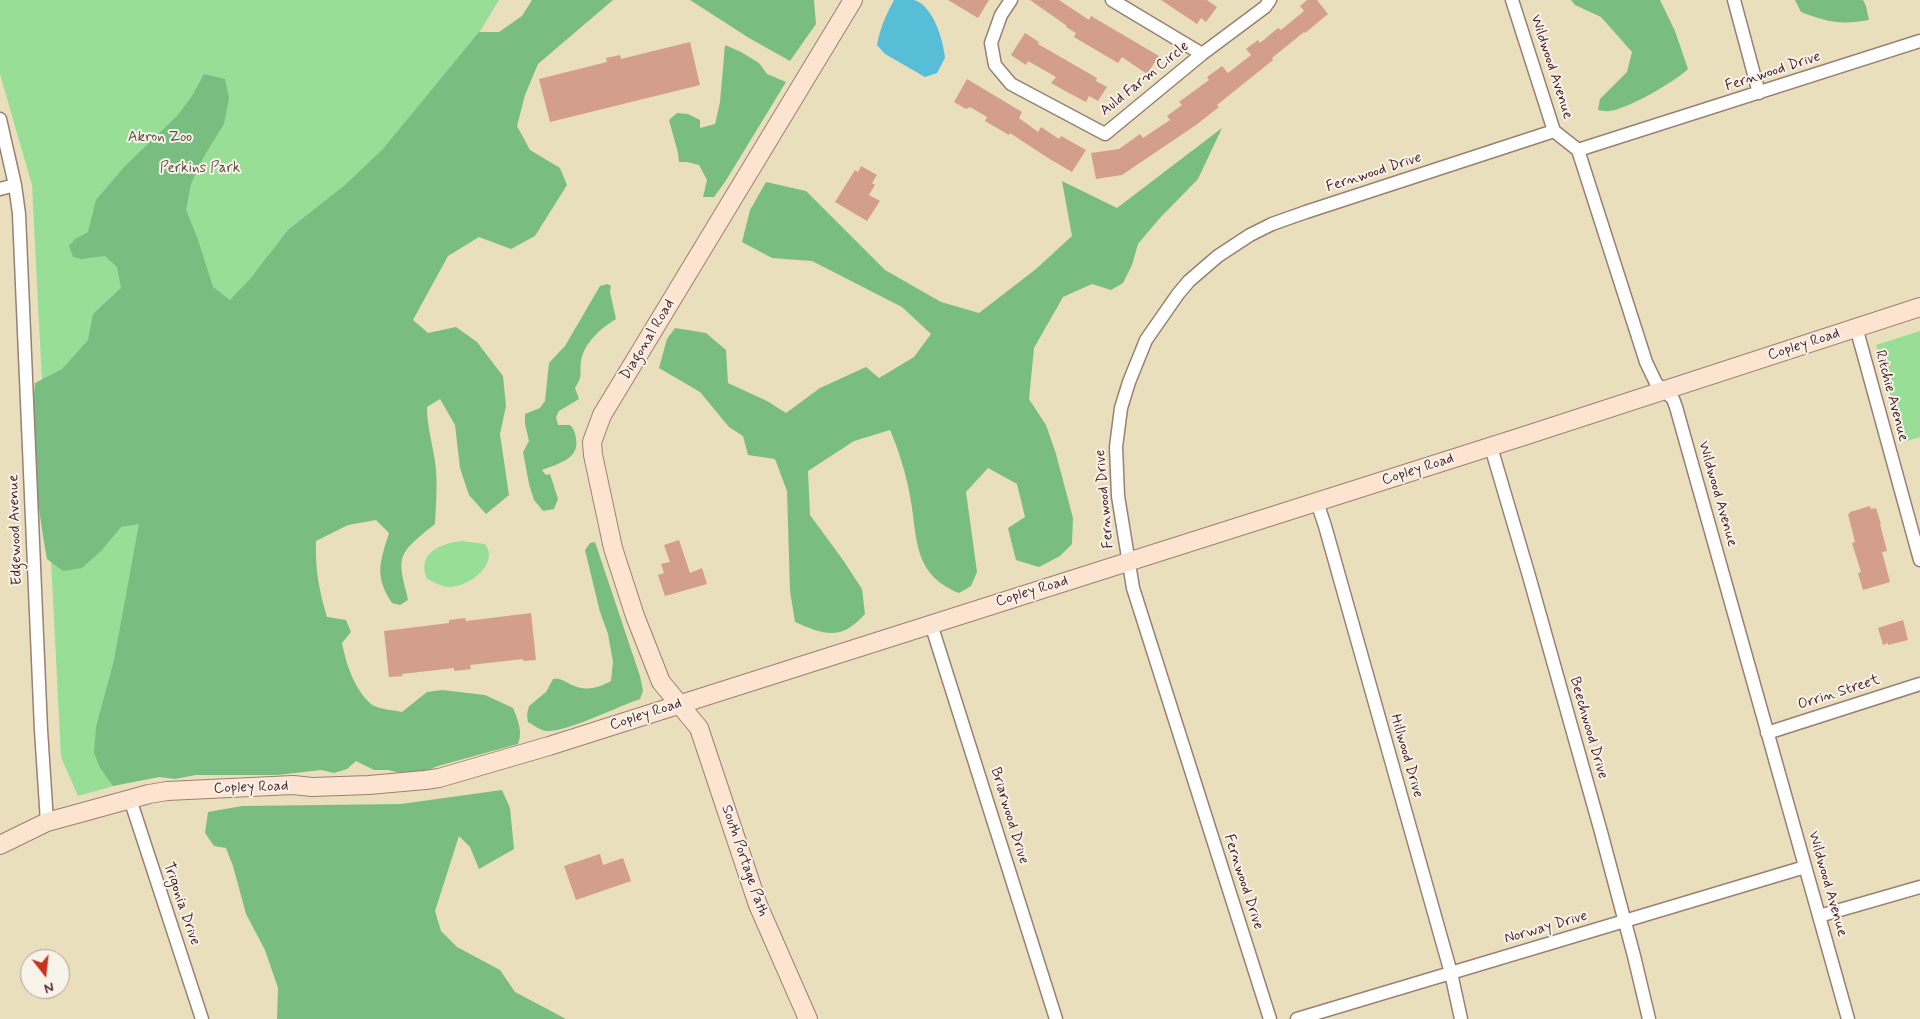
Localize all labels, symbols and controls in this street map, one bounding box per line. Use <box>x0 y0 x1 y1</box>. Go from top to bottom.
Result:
street label: Wildwood Avenue <box>1526 12 1576 122</box>
street label: Auld Farm Circle <box>1097 38 1193 120</box>
street label: Fernwood Drive <box>1723 48 1823 96</box>
park label: Akron Zoo <box>128 129 192 147</box>
street label: Fernwood Drive <box>1324 149 1424 197</box>
park label: Perkins Park <box>160 160 240 178</box>
street label: Diagonal Road <box>617 296 679 384</box>
street label: Copley Road <box>1766 325 1842 365</box>
street label: Ritchie Avenue <box>1870 348 1912 444</box>
street label: Wildwood Avenue <box>1693 439 1741 549</box>
street label: Fernwood Drive <box>1092 449 1118 549</box>
street label: Copley Road <box>1380 450 1456 490</box>
street label: Edgewood Avenue <box>5 474 27 586</box>
street label: Copley Road <box>994 572 1070 612</box>
street label: Orrin Street <box>1796 671 1882 715</box>
street label: Beechwood Drive <box>1565 675 1611 781</box>
street label: Copley Road <box>608 695 684 735</box>
street label: Hillwood Drive <box>1385 712 1427 800</box>
street label: Briarwood Drive <box>986 765 1032 867</box>
street label: Copley Road <box>213 778 289 798</box>
street label: South Portage Path <box>716 803 772 919</box>
street label: Wildwood Avenue <box>1803 829 1851 939</box>
street label: Fernwood Drive <box>1219 832 1267 932</box>
street label: Trigonia Drive <box>158 860 204 948</box>
street label: Norway Drive <box>1502 908 1590 948</box>
north arrow <box>20 949 70 999</box>
text: N <box>42 978 56 997</box>

